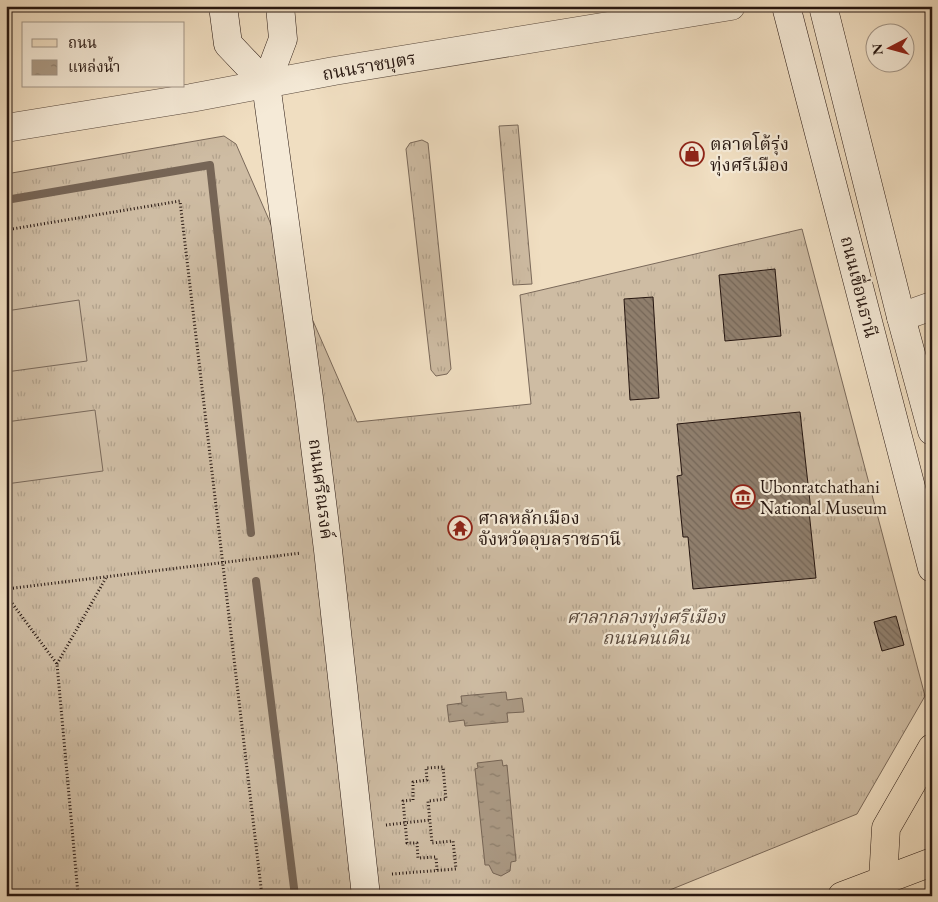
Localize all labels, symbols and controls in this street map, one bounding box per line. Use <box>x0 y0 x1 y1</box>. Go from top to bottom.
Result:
legend <box>22 22 185 88</box>
north arrow <box>866 22 916 72</box>
text: ถนน <box>68 33 97 52</box>
text: N <box>867 42 887 56</box>
street label: ถนนราชบุตร <box>320 46 418 86</box>
text: แหล่งน้ำ <box>68 56 120 76</box>
place label: ตลาดโต้รุ่ง ทุ่งศรีเมือง <box>710 131 789 177</box>
shop icon: ตลาดโต้รุ่ง ทุ่งศรีเมือง <box>679 141 705 167</box>
street label: ถนนเขื่อนธานี <box>836 233 885 340</box>
street label: ถนนศรีณรงค์ <box>304 437 339 541</box>
place label: Ubonratchathani National Museum <box>760 475 887 519</box>
museum icon: Ubonratchathani National Museum <box>730 484 756 510</box>
place label: ศาลหลักเมือง จังหวัดอุบลราชธานี <box>478 506 621 551</box>
temple icon: ศาลหลักเมือง จังหวัดอุบลราชธานี <box>447 515 473 541</box>
park label: ศาลากลางทุ่งศรีเมือง ถนนคนเดิน <box>567 605 726 649</box>

